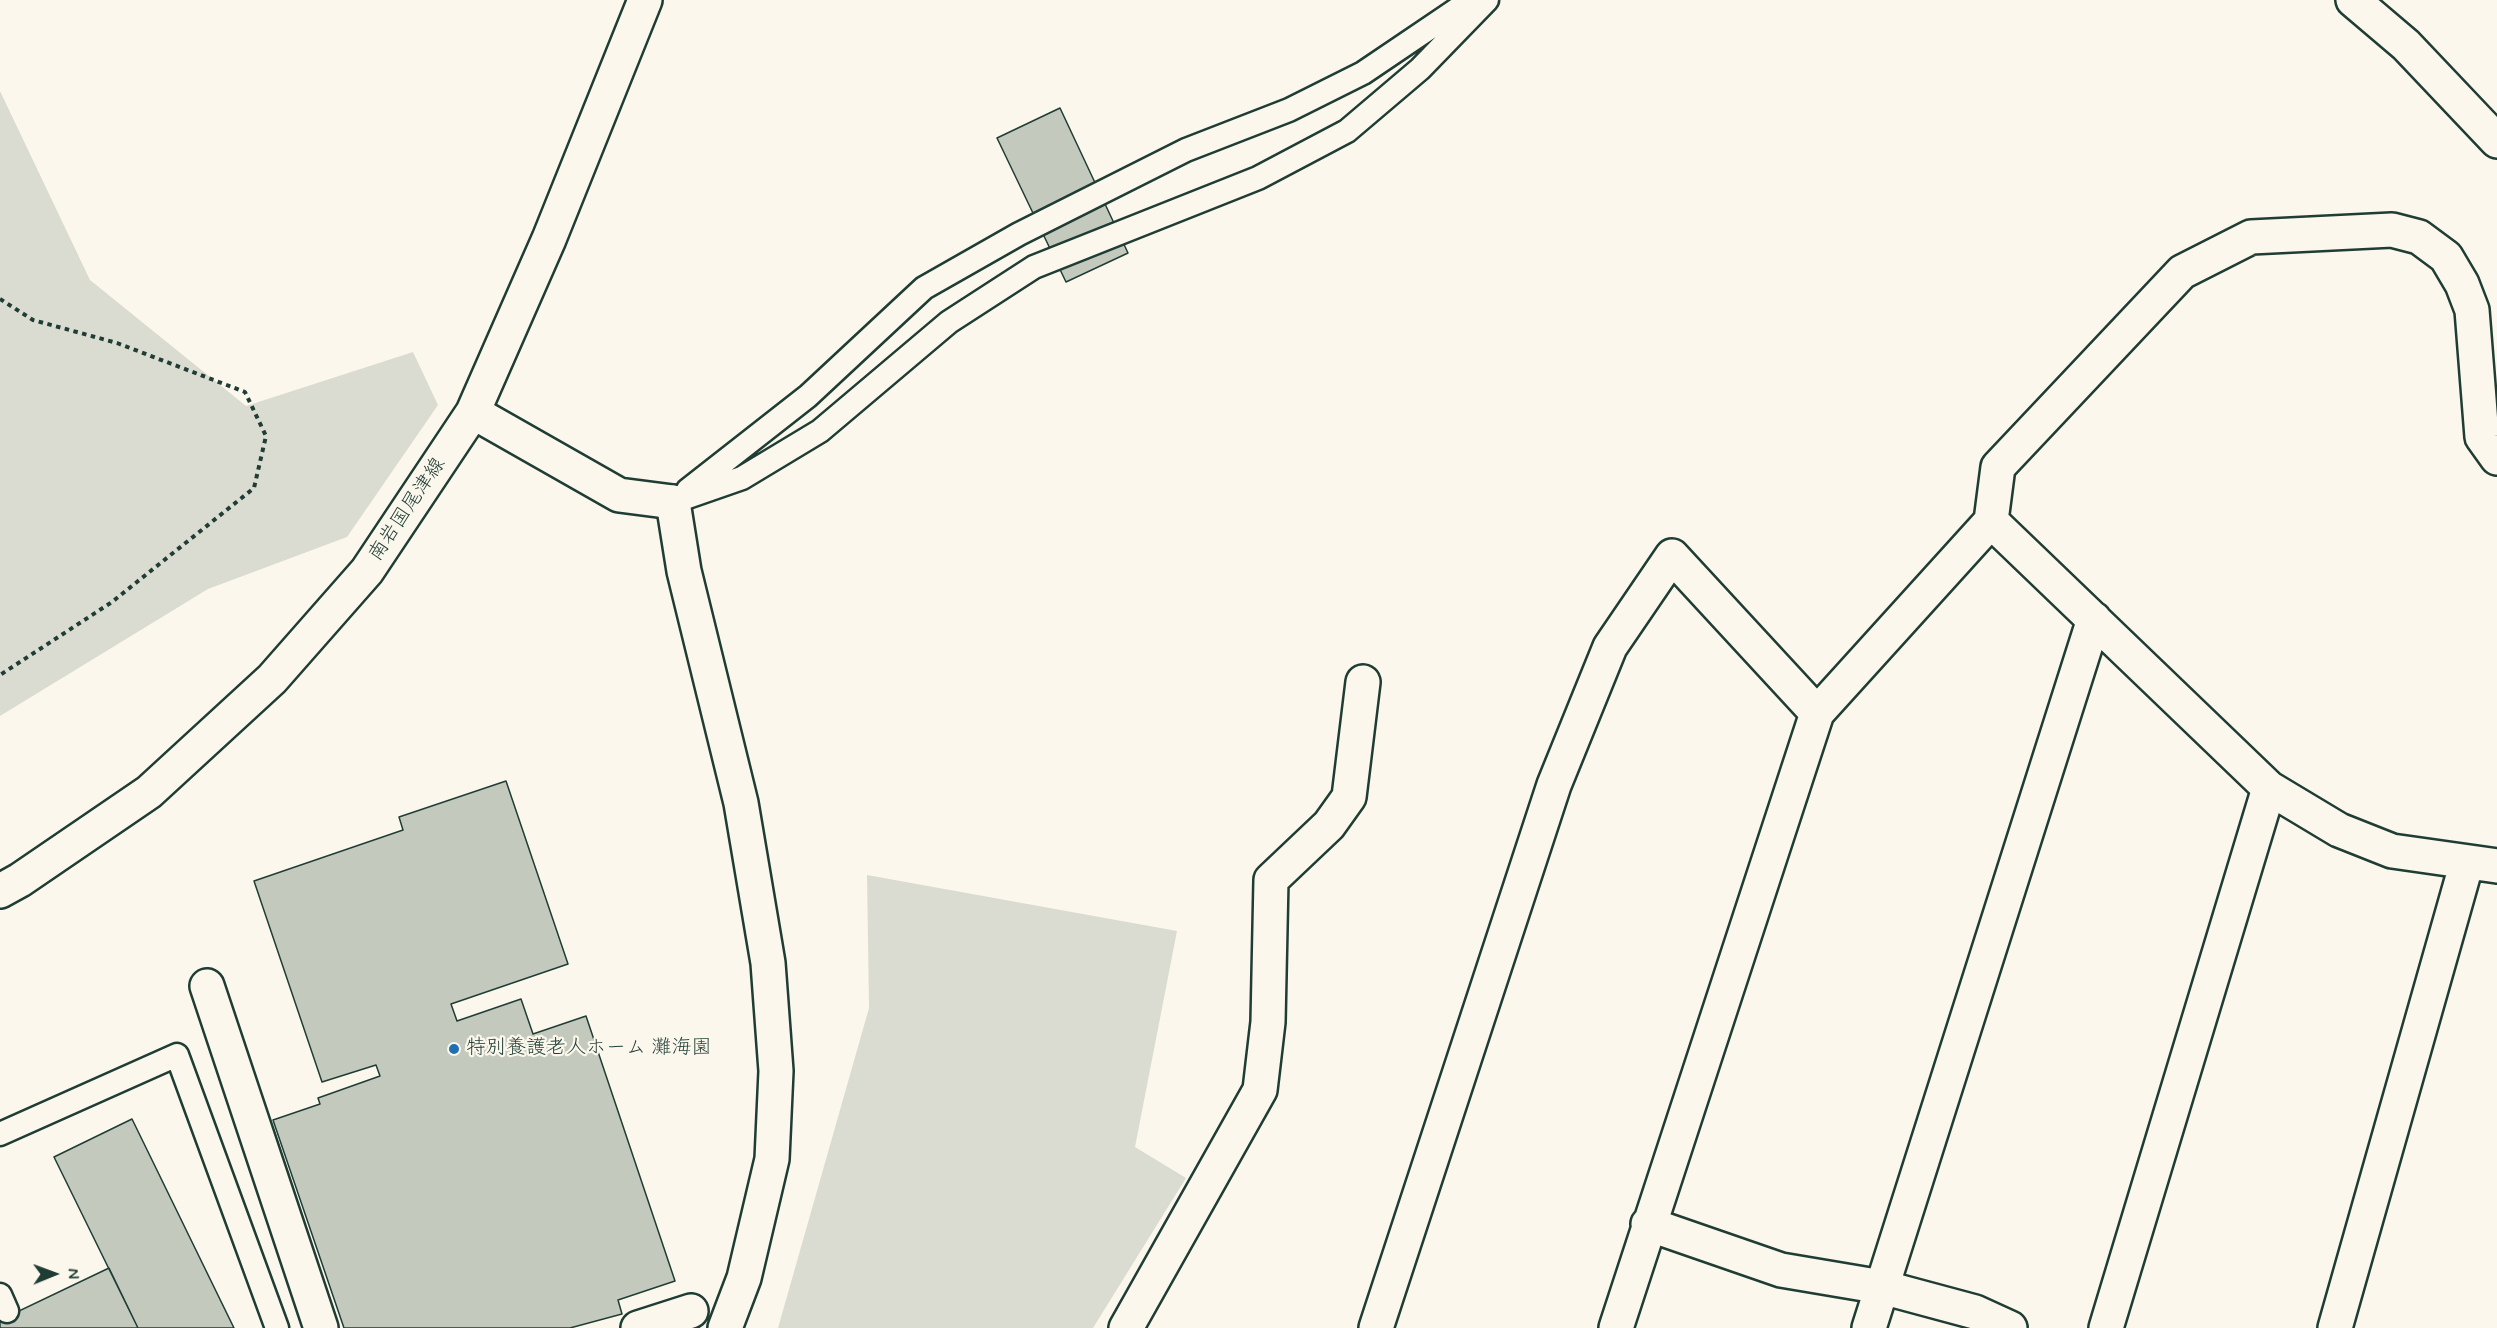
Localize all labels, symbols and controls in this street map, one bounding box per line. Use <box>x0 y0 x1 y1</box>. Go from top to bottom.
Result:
street label: 南岩国尾津線 <box>365 454 451 566</box>
place label: 特別養護老人ホーム 灘海園 <box>466 1037 711 1061</box>
marker: 特別養護老人ホーム 灘海園 <box>447 1042 461 1056</box>
north arrow <box>24 1244 84 1304</box>
text: N <box>62 1268 83 1279</box>

